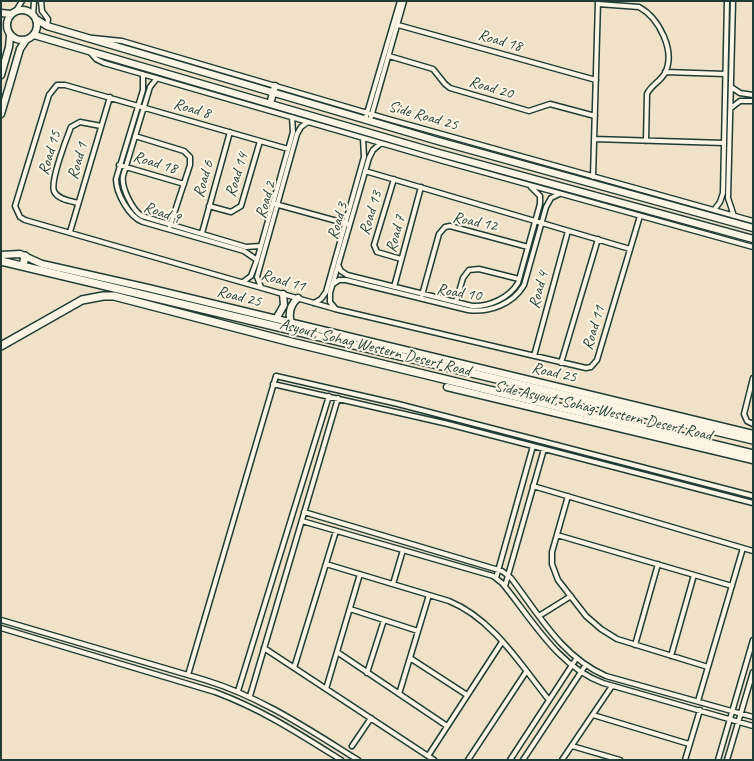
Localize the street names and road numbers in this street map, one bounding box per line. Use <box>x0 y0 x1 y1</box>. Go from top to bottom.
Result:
street label: Road 18 <box>476 26 524 56</box>
street label: Road 20 <box>467 72 515 104</box>
street label: Road 8 <box>171 95 213 123</box>
street label: Side Road 25 <box>386 97 460 135</box>
street label: Road 15 <box>34 129 66 177</box>
street label: Road 1 <box>64 140 92 182</box>
street label: Road 18 <box>131 147 179 179</box>
street label: Road 14 <box>221 151 253 199</box>
street label: Road 6 <box>190 158 218 200</box>
street label: Road 2 <box>252 179 280 221</box>
street label: Road 13 <box>355 189 387 237</box>
street label: Road 9 <box>141 198 183 228</box>
street label: Road 3 <box>324 200 352 242</box>
street label: Road 12 <box>451 208 499 236</box>
street label: Road 7 <box>382 213 410 255</box>
street label: Road 11 <box>259 266 307 296</box>
street label: Road 4 <box>525 269 553 311</box>
street label: Road 10 <box>435 280 483 306</box>
street label: Road 25 <box>215 282 263 312</box>
street label: Road 11 <box>578 304 610 352</box>
street label: Asyout, Sohag Western Desert Road <box>278 315 472 381</box>
street label: Road 25 <box>530 359 578 387</box>
street label: Side Asyout, Sohag Western Desert Road <box>492 377 714 445</box>

